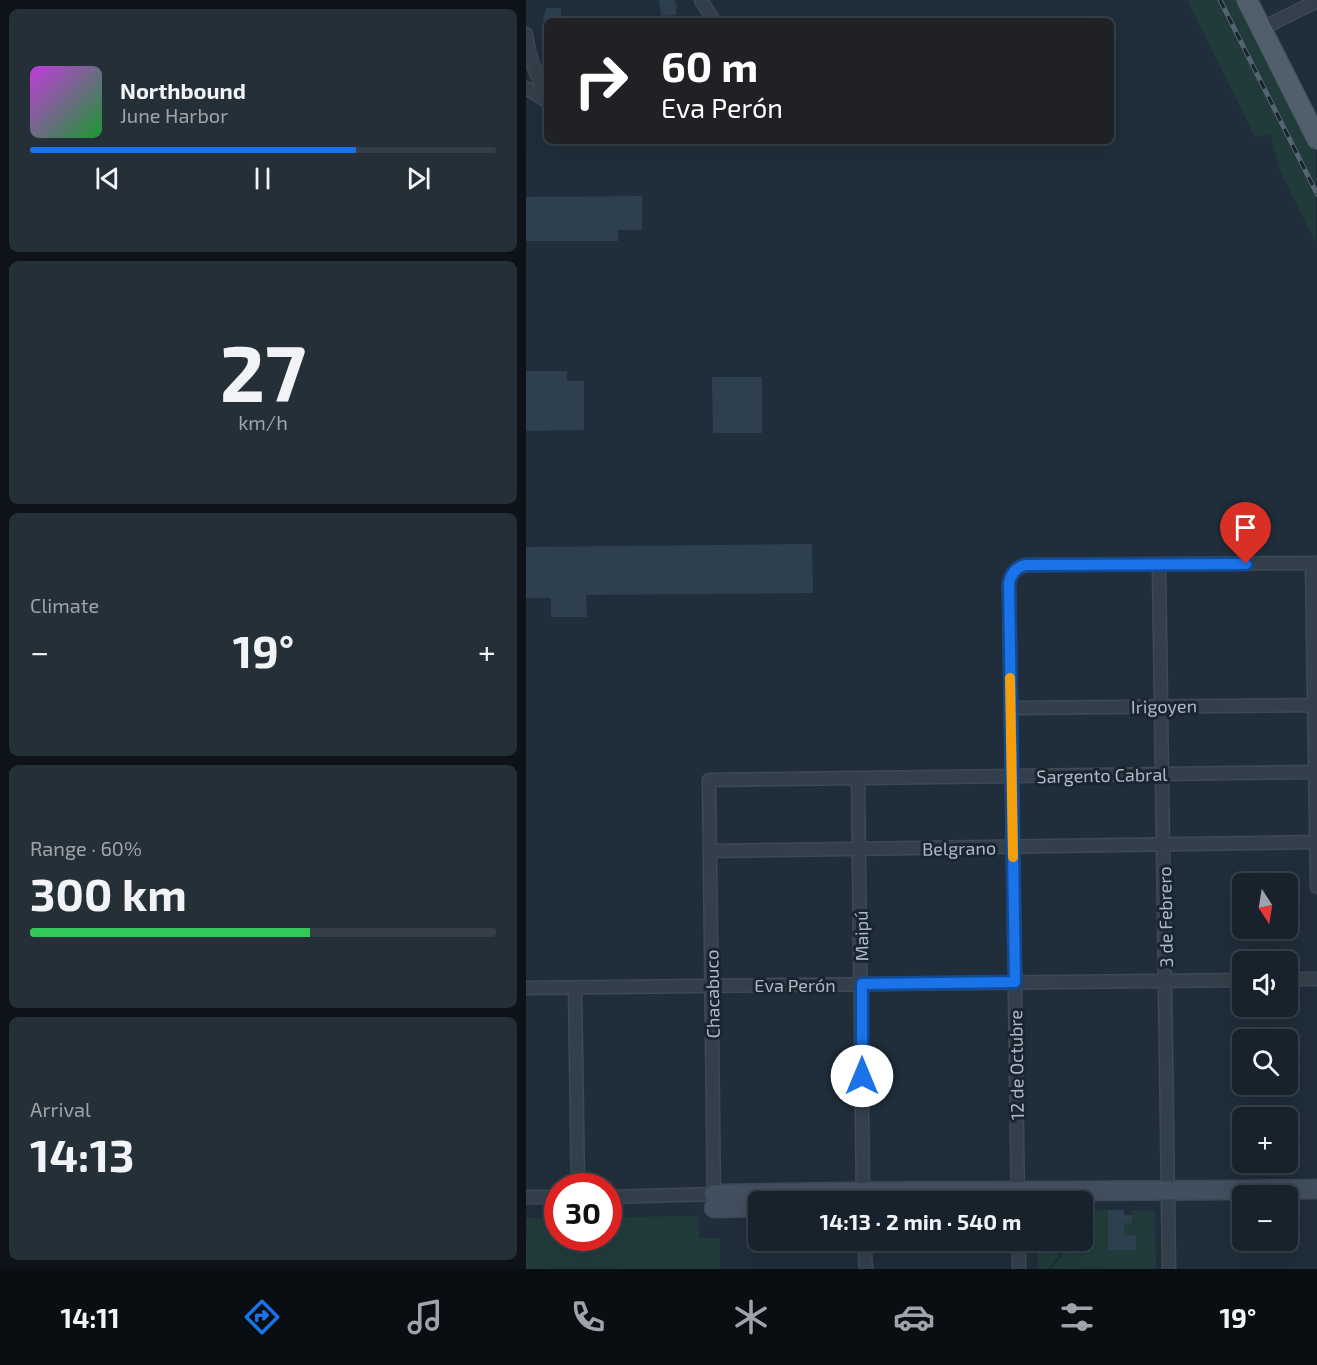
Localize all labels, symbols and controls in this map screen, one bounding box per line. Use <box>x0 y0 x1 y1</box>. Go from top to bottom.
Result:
text: 60 m <box>661 40 758 90</box>
icon: right <box>562 42 640 120</box>
text: Northbound <box>120 77 246 103</box>
text: Eva Perón <box>661 91 783 123</box>
text: June Harbor <box>120 103 228 127</box>
icon: previous <box>91 162 124 195</box>
icon: pause <box>246 162 279 195</box>
icon: next <box>402 162 435 195</box>
text: 27 <box>220 324 306 418</box>
text: km/h <box>238 410 288 434</box>
pin <box>1220 502 1271 564</box>
icon: arrive <box>1229 511 1262 544</box>
text: Climate <box>30 593 99 617</box>
text: 19° <box>233 623 294 677</box>
text: − <box>30 631 49 671</box>
text: + <box>478 631 496 671</box>
street label: Irigoyen <box>1131 694 1197 718</box>
street label: Sargento Cabral <box>1036 763 1168 787</box>
text: Range · 60% <box>30 836 142 860</box>
street label: Belgrano <box>922 836 996 860</box>
text: 300 km <box>30 866 187 920</box>
street label: 3 de Febrero <box>1153 866 1177 968</box>
north arrow <box>1232 873 1298 939</box>
map controls <box>1232 873 1298 1251</box>
street label: Maipú <box>850 910 872 962</box>
street label: Chacabuco <box>700 949 724 1039</box>
button: sound <box>1232 951 1298 1017</box>
street label: Eva Perón <box>754 974 836 996</box>
street label: 12 de Octubre <box>1004 1010 1028 1120</box>
button: search <box>1232 1029 1298 1095</box>
position arrow <box>830 1044 894 1108</box>
text: Arrival <box>30 1097 91 1121</box>
button: + <box>1232 1107 1298 1173</box>
text: 14:13 <box>30 1127 135 1181</box>
speed limit sign: 30 <box>544 1173 622 1251</box>
button: − <box>1232 1185 1298 1251</box>
text: 14:13 · 2 min · 540 m <box>820 1208 1021 1234</box>
icon: directions <box>241 1296 283 1338</box>
icon: music <box>404 1296 446 1338</box>
icon: phone <box>567 1296 609 1338</box>
icon: climate <box>730 1296 772 1338</box>
icon: car <box>893 1296 935 1338</box>
icon: filters <box>1056 1296 1098 1338</box>
text: 14:11 <box>61 1301 120 1333</box>
text: 19° <box>1219 1301 1256 1333</box>

